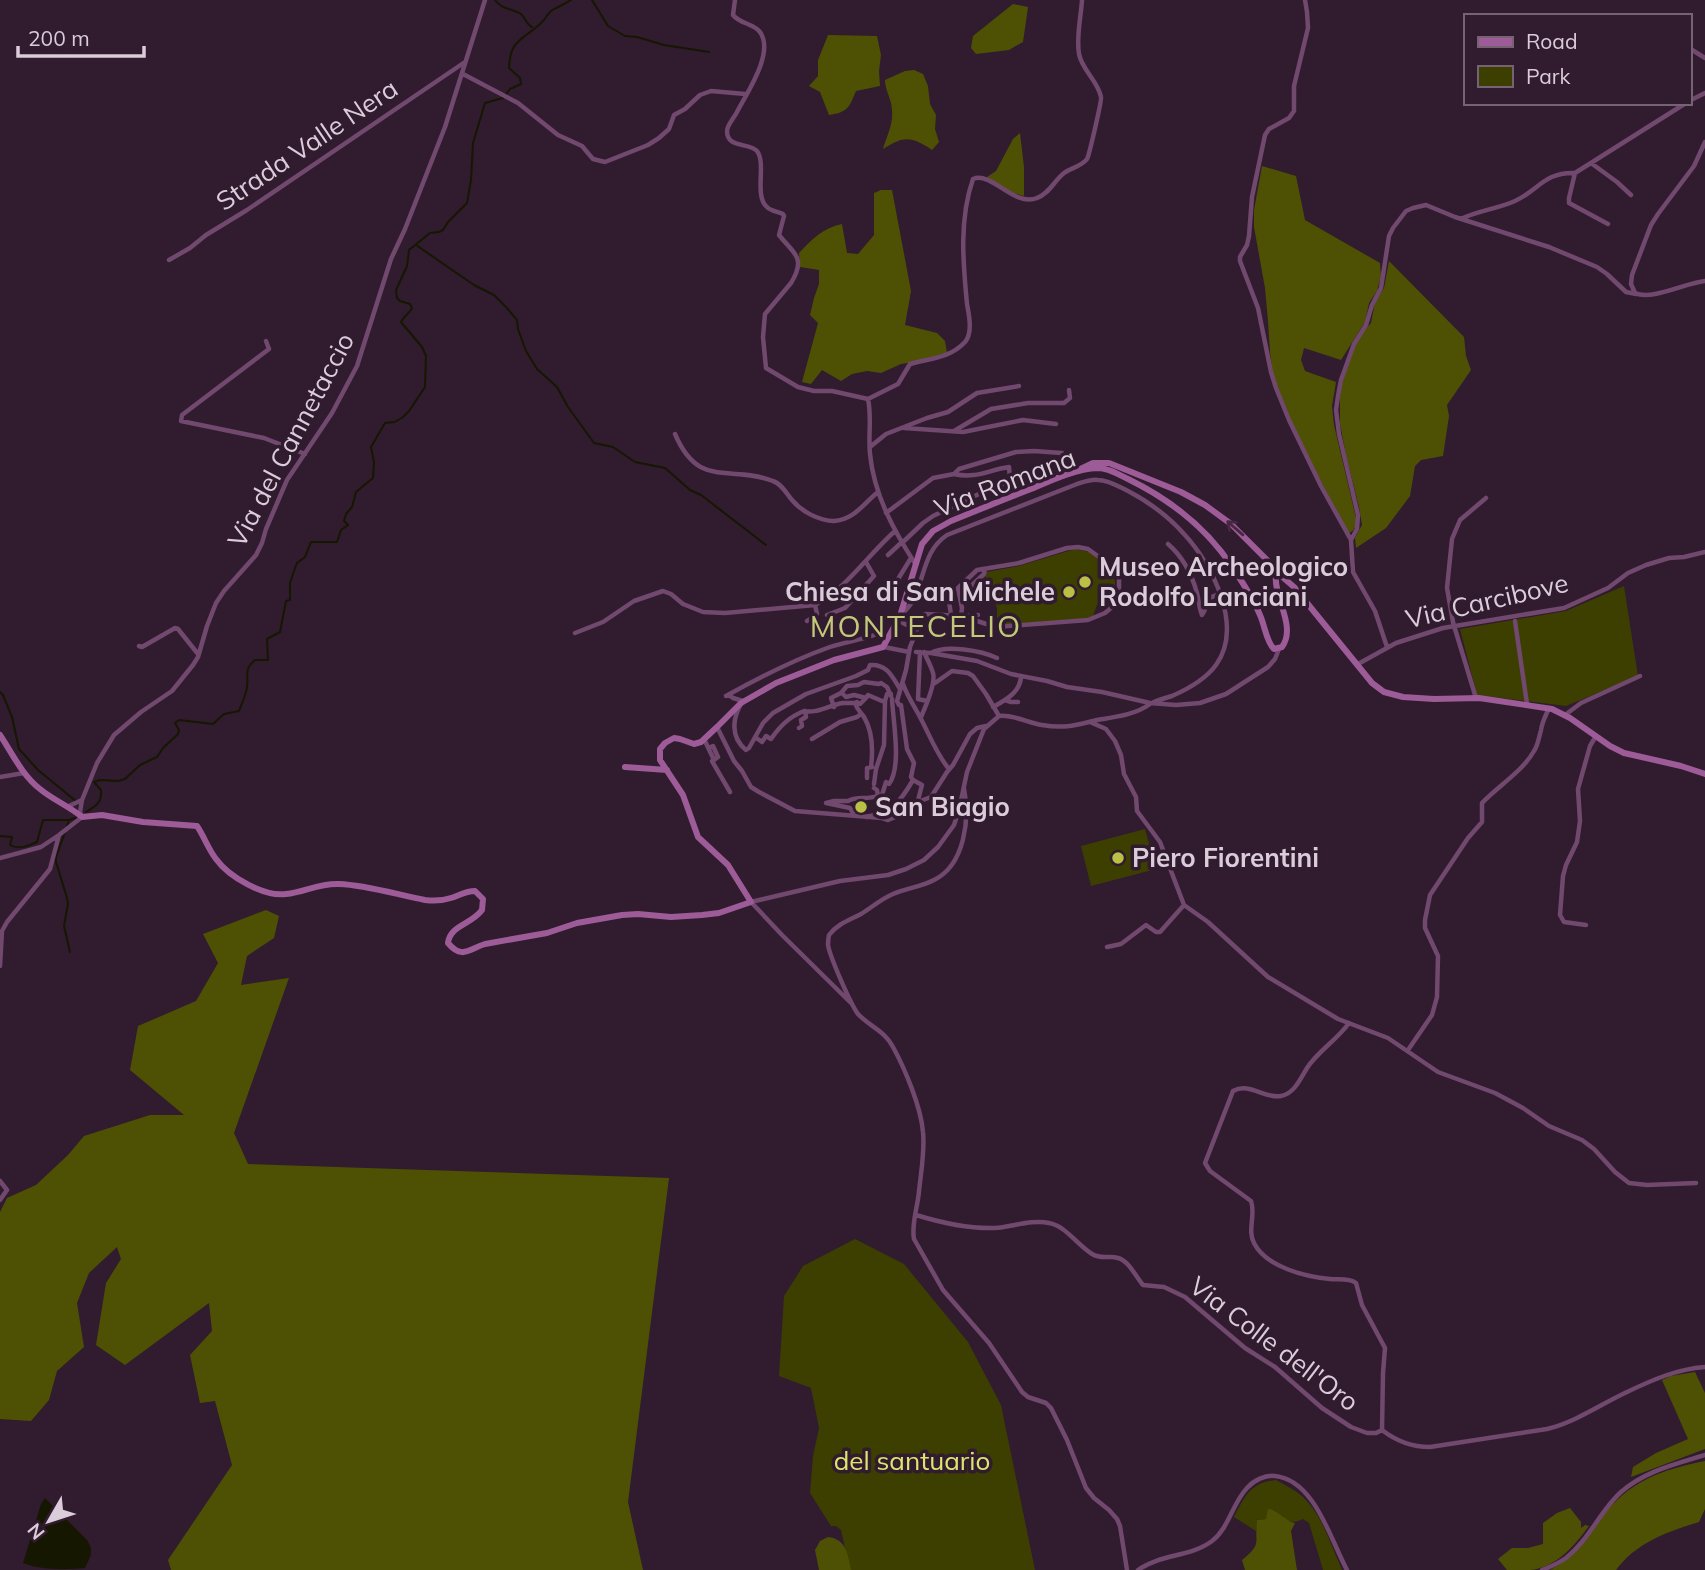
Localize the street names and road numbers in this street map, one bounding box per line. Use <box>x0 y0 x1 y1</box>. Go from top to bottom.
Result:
street label: Strada Valle Nera <box>210 72 404 218</box>
street label: Via del Cannetaccio <box>220 327 361 553</box>
street label: Via Romana <box>930 441 1080 525</box>
street label: Via Carcibove <box>1402 566 1571 635</box>
street label: Via Colle dell'Oro <box>1183 1269 1366 1418</box>

